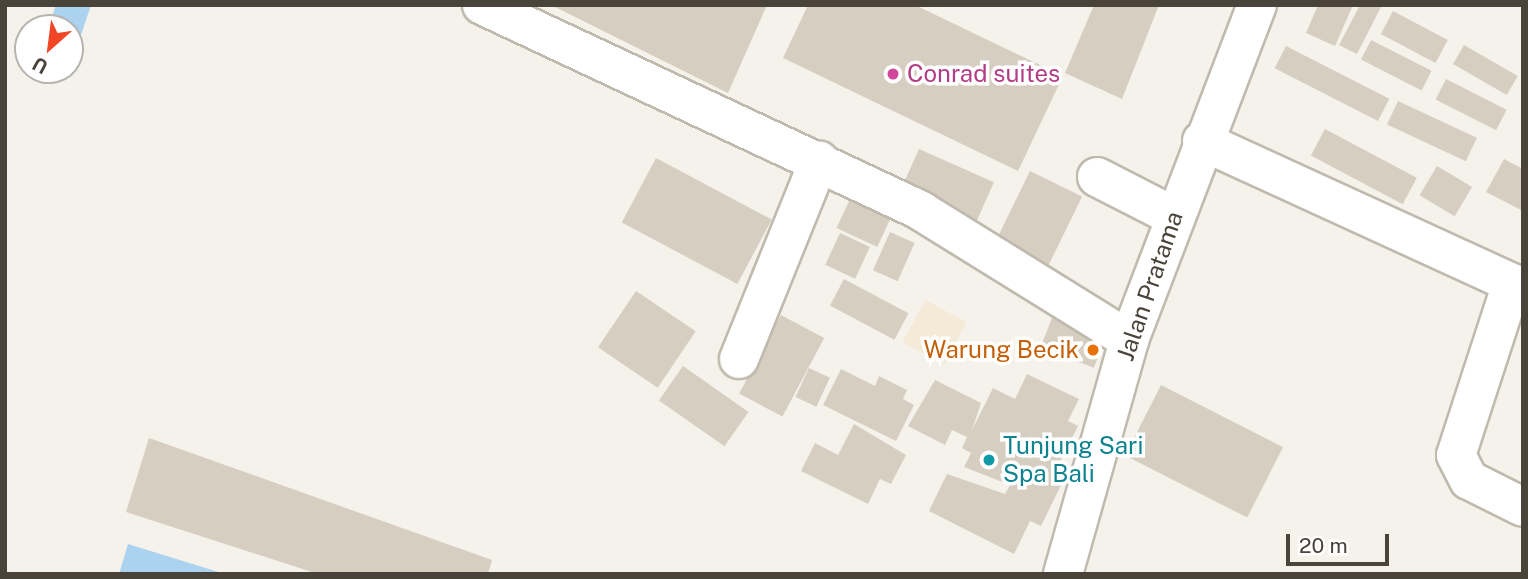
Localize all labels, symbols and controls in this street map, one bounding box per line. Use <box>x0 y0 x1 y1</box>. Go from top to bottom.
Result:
north arrow <box>14 14 84 84</box>
text: U <box>29 53 51 79</box>
place label: Conrad suites <box>907 60 1060 88</box>
marker: Conrad suites <box>885 66 901 82</box>
street label: Jalan Pratama <box>1111 207 1189 365</box>
place label: Warung Becik <box>924 336 1079 364</box>
marker: Warung Becik <box>1085 342 1101 358</box>
place label: Tunjung Sari Spa Bali <box>1003 432 1143 488</box>
marker: Tunjung Sari Spa Bali <box>981 452 997 468</box>
scale bar <box>1290 520 1393 564</box>
text: 20 m <box>1299 533 1348 558</box>

